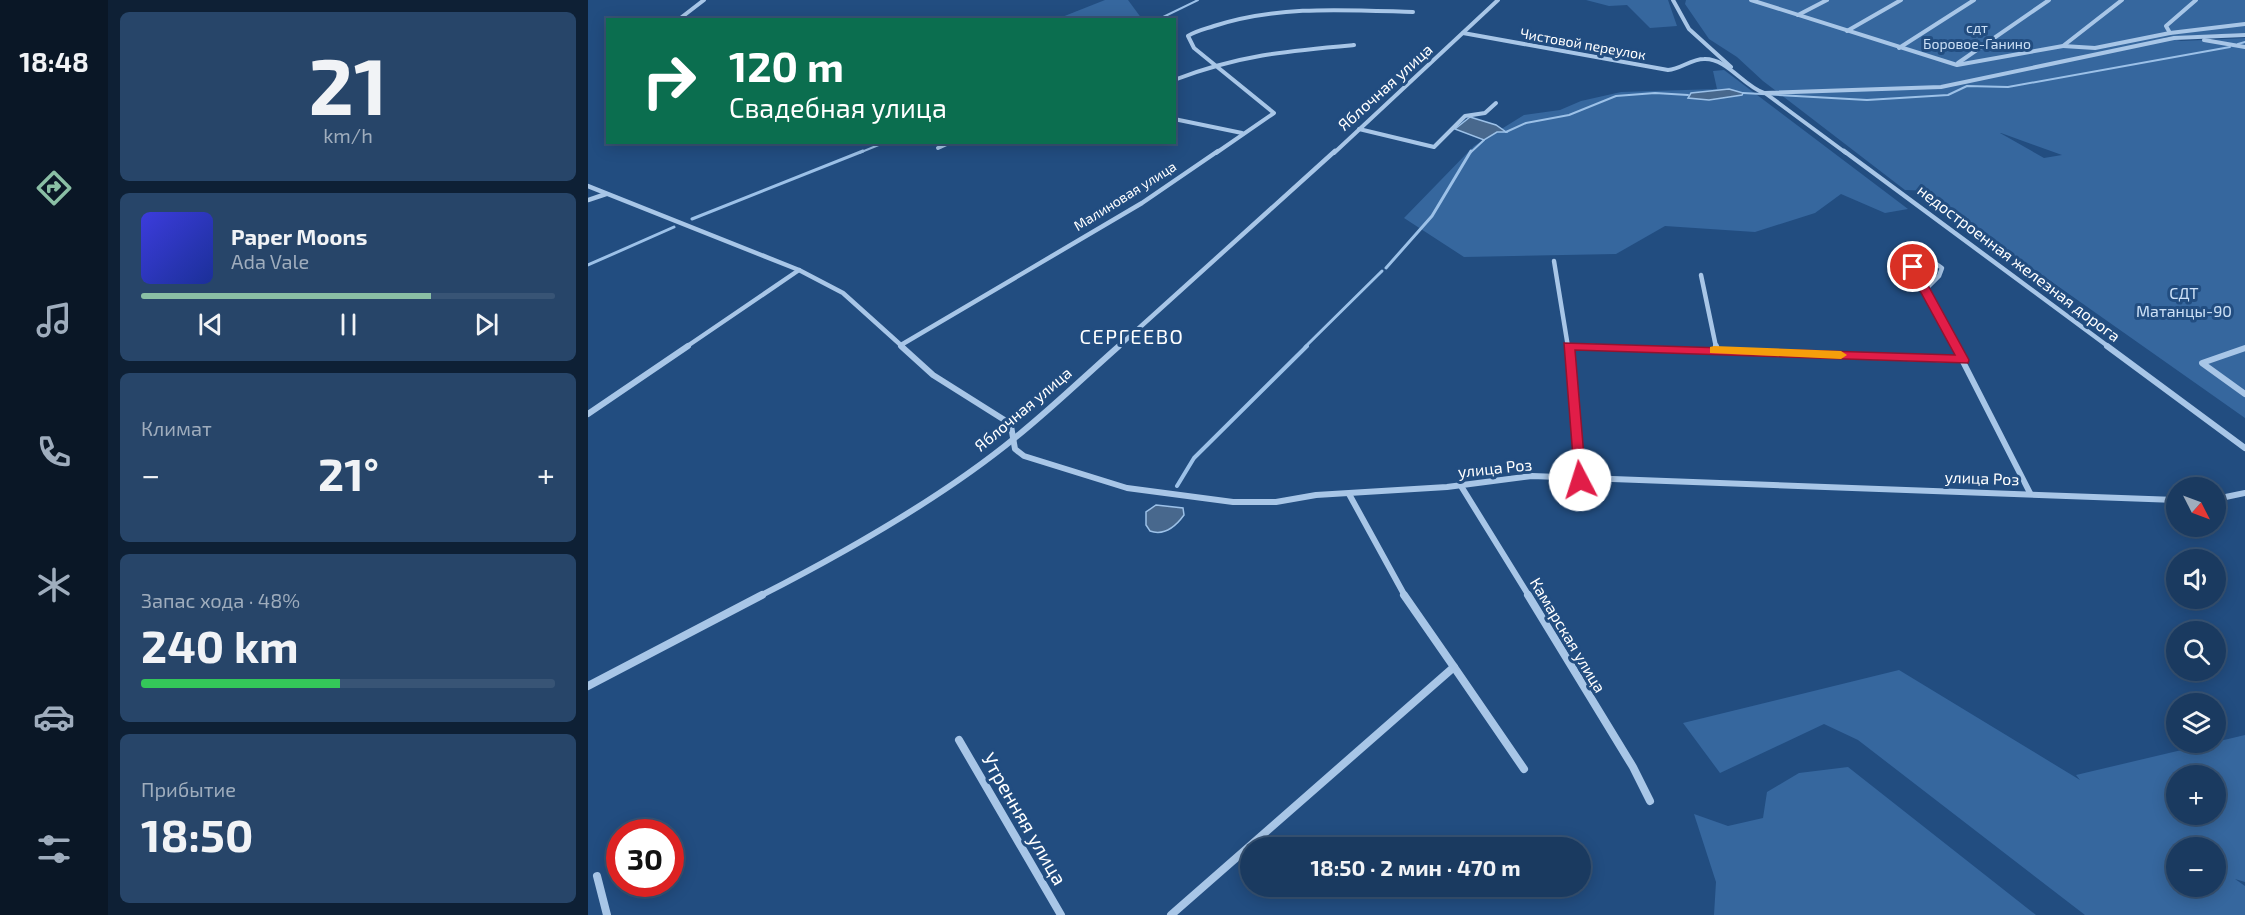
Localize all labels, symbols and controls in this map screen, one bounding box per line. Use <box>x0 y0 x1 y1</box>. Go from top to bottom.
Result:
park label: сдт Боровое-Ганино <box>1923 19 2031 52</box>
street label: Чистовой переулок <box>1519 24 1648 63</box>
text: 21 <box>308 37 388 131</box>
street label: Яблочная улица <box>1333 39 1437 135</box>
text: 120 m <box>729 40 844 90</box>
icon: right <box>630 42 708 120</box>
text: 18:48 <box>19 45 89 77</box>
text: Свадебная улица <box>729 91 947 123</box>
text: km/h <box>323 123 373 147</box>
street label: Малиновая улица <box>1070 157 1179 234</box>
icon: directions <box>33 167 75 209</box>
street label: недостроенная железная дорога <box>1914 180 2125 345</box>
text: Paper Moons <box>231 223 367 249</box>
pin <box>1887 241 1938 292</box>
text: Ada Vale <box>231 249 309 273</box>
icon: arrive <box>1896 250 1929 283</box>
park label: СДТ Матанцы-90 <box>2136 283 2232 320</box>
icon: music <box>33 299 75 341</box>
icon: previous <box>194 308 227 341</box>
icon: pause <box>332 308 365 341</box>
icon: next <box>470 308 503 341</box>
district label: СЕРГЕЕВО <box>1080 324 1184 348</box>
street label: Яблочная улица <box>970 363 1076 455</box>
text: Климат <box>141 416 212 440</box>
icon: phone <box>33 431 75 473</box>
text: 21° <box>318 446 379 500</box>
position arrow <box>1548 448 1612 512</box>
text: − <box>141 454 160 494</box>
text: + <box>537 454 555 494</box>
street label: улица Роз <box>1457 454 1533 482</box>
street label: улица Роз <box>1944 467 2020 489</box>
north arrow <box>2166 477 2226 537</box>
map controls <box>2166 477 2226 897</box>
button: sound <box>2166 549 2226 609</box>
icon: climate <box>33 564 75 606</box>
street label: Камарская улица <box>1526 574 1610 696</box>
text: Запас хода · 48% <box>141 588 300 612</box>
text: 240 km <box>141 618 299 672</box>
button: search <box>2166 621 2226 681</box>
button: layers <box>2166 693 2226 753</box>
icon: car <box>33 696 75 738</box>
street label: Утренняя улица <box>976 748 1072 889</box>
button: + <box>2166 765 2226 825</box>
text: Прибытие <box>141 777 236 801</box>
text: 18:50 <box>141 807 253 861</box>
speed limit sign: 30 <box>606 819 684 897</box>
icon: filters <box>33 828 75 870</box>
button: − <box>2166 837 2226 897</box>
text: 18:50 · 2 мин · 470 m <box>1310 854 1521 880</box>

